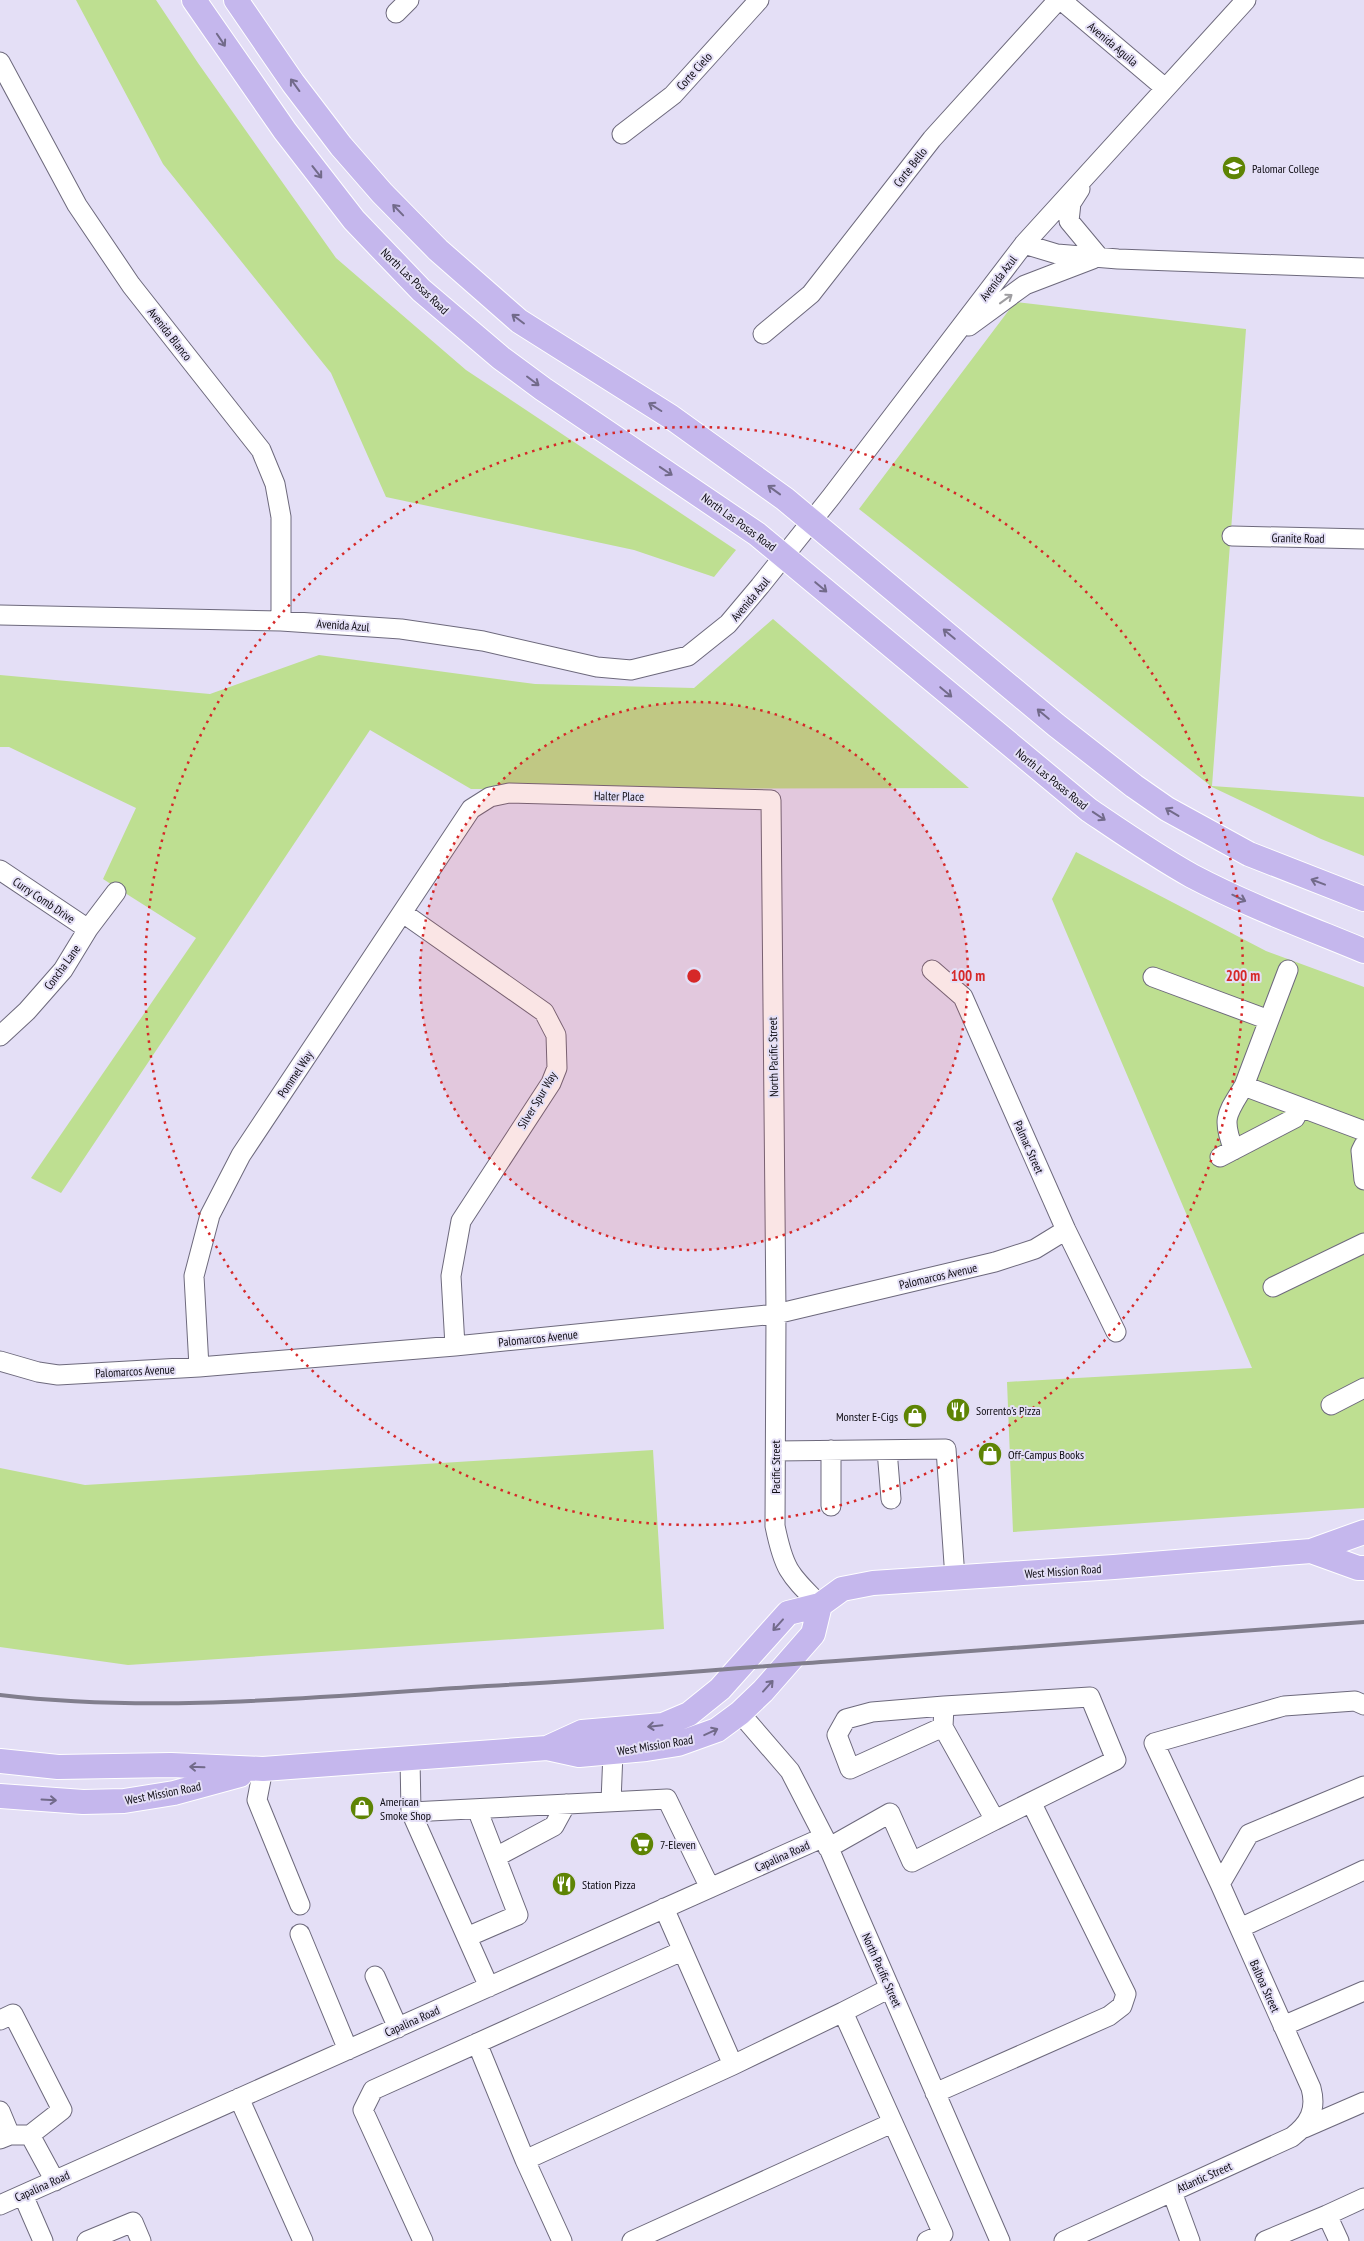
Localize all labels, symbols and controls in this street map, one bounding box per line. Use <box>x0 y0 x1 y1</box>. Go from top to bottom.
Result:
street label: Avenida Aguila <box>1085 19 1141 70</box>
one-way arrow <box>216 33 226 47</box>
street label: Corte Cielo <box>673 49 715 93</box>
one-way arrow <box>290 78 300 92</box>
street label: Corte Bello <box>890 144 930 190</box>
school or university icon: Palomar College <box>1221 155 1247 181</box>
place label: Palomar College <box>1252 161 1319 176</box>
one-way arrow <box>311 165 322 178</box>
one-way arrow <box>392 204 405 216</box>
street label: North Las Posas Road <box>378 245 452 317</box>
street label: Avenida Azul <box>976 252 1020 304</box>
one-way arrow <box>999 294 1013 304</box>
street label: Avenida Blanco <box>145 305 195 363</box>
one-way arrow <box>512 314 525 325</box>
one-way arrow <box>526 376 539 387</box>
one-way arrow <box>648 402 662 413</box>
one-way arrow <box>658 466 672 476</box>
one-way arrow <box>768 485 781 496</box>
street label: North Las Posas Road <box>699 490 779 554</box>
street label: Granite Road <box>1271 530 1325 546</box>
street label: Avenida Azul <box>727 574 773 624</box>
one-way arrow <box>815 582 828 593</box>
street label: Avenida Azul <box>316 616 370 634</box>
one-way arrow <box>942 629 955 640</box>
one-way arrow <box>939 686 952 697</box>
one-way arrow <box>1036 708 1049 719</box>
street label: North Las Posas Road <box>1013 745 1091 813</box>
street label: Halter Place <box>594 788 644 804</box>
one-way arrow <box>1166 806 1180 816</box>
one-way arrow <box>1092 811 1106 822</box>
street label: Curry Comb Drive <box>10 874 78 926</box>
one-way arrow <box>1311 877 1327 886</box>
one-way arrow <box>1231 894 1246 904</box>
street label: Concha Lane <box>41 941 83 993</box>
text: 100 m <box>951 966 985 985</box>
text: 200 m <box>1226 966 1260 985</box>
centre of rings <box>685 967 703 985</box>
street label: North Pacific Street <box>765 1016 781 1097</box>
street label: Pommel Way <box>274 1047 316 1100</box>
street label: Silver Spur Way <box>514 1068 560 1131</box>
street label: Palmac Street <box>1011 1118 1048 1177</box>
street label: Palomarcos Avenue <box>898 1260 979 1292</box>
street label: Palomarcos Avenue <box>498 1326 578 1350</box>
street label: Palomarcos Avenue <box>95 1361 175 1381</box>
restaurant icon: Sorrento's Pizza <box>945 1397 971 1423</box>
shop icon: Monster E-Cigs <box>902 1403 928 1429</box>
place label: Sorrento's Pizza <box>976 1403 1041 1418</box>
place label: Monster E-Cigs <box>836 1409 898 1424</box>
street label: Pacific Street <box>768 1440 783 1494</box>
shop icon: Off-Campus Books <box>977 1441 1003 1467</box>
place label: Off-Campus Books <box>1008 1447 1084 1462</box>
street label: West Mission Road <box>1024 1561 1102 1581</box>
one-way arrow <box>772 1618 784 1631</box>
one-way arrow <box>762 1679 773 1692</box>
one-way arrow <box>647 1721 663 1730</box>
one-way arrow <box>704 1727 719 1737</box>
street label: West Mission Road <box>616 1732 694 1758</box>
one-way arrow <box>189 1762 205 1771</box>
street label: West Mission Road <box>124 1778 202 1808</box>
place label: American Smoke Shop <box>380 1794 431 1823</box>
one-way arrow <box>40 1795 56 1804</box>
shop icon: American Smoke Shop <box>349 1795 375 1821</box>
supermarket icon: 7-Eleven <box>629 1831 655 1857</box>
place label: 7-Eleven <box>660 1837 696 1852</box>
street label: Capalina Road <box>752 1837 812 1875</box>
restaurant icon: Station Pizza <box>551 1871 577 1897</box>
place label: Station Pizza <box>582 1877 636 1892</box>
street label: North Pacific Street <box>859 1931 905 2010</box>
street label: Balboa Street <box>1247 1957 1283 2015</box>
street label: Capalina Road <box>382 2002 442 2040</box>
street label: Atlantic Street <box>1174 2158 1235 2196</box>
street label: Capalina Road <box>12 2167 72 2205</box>

